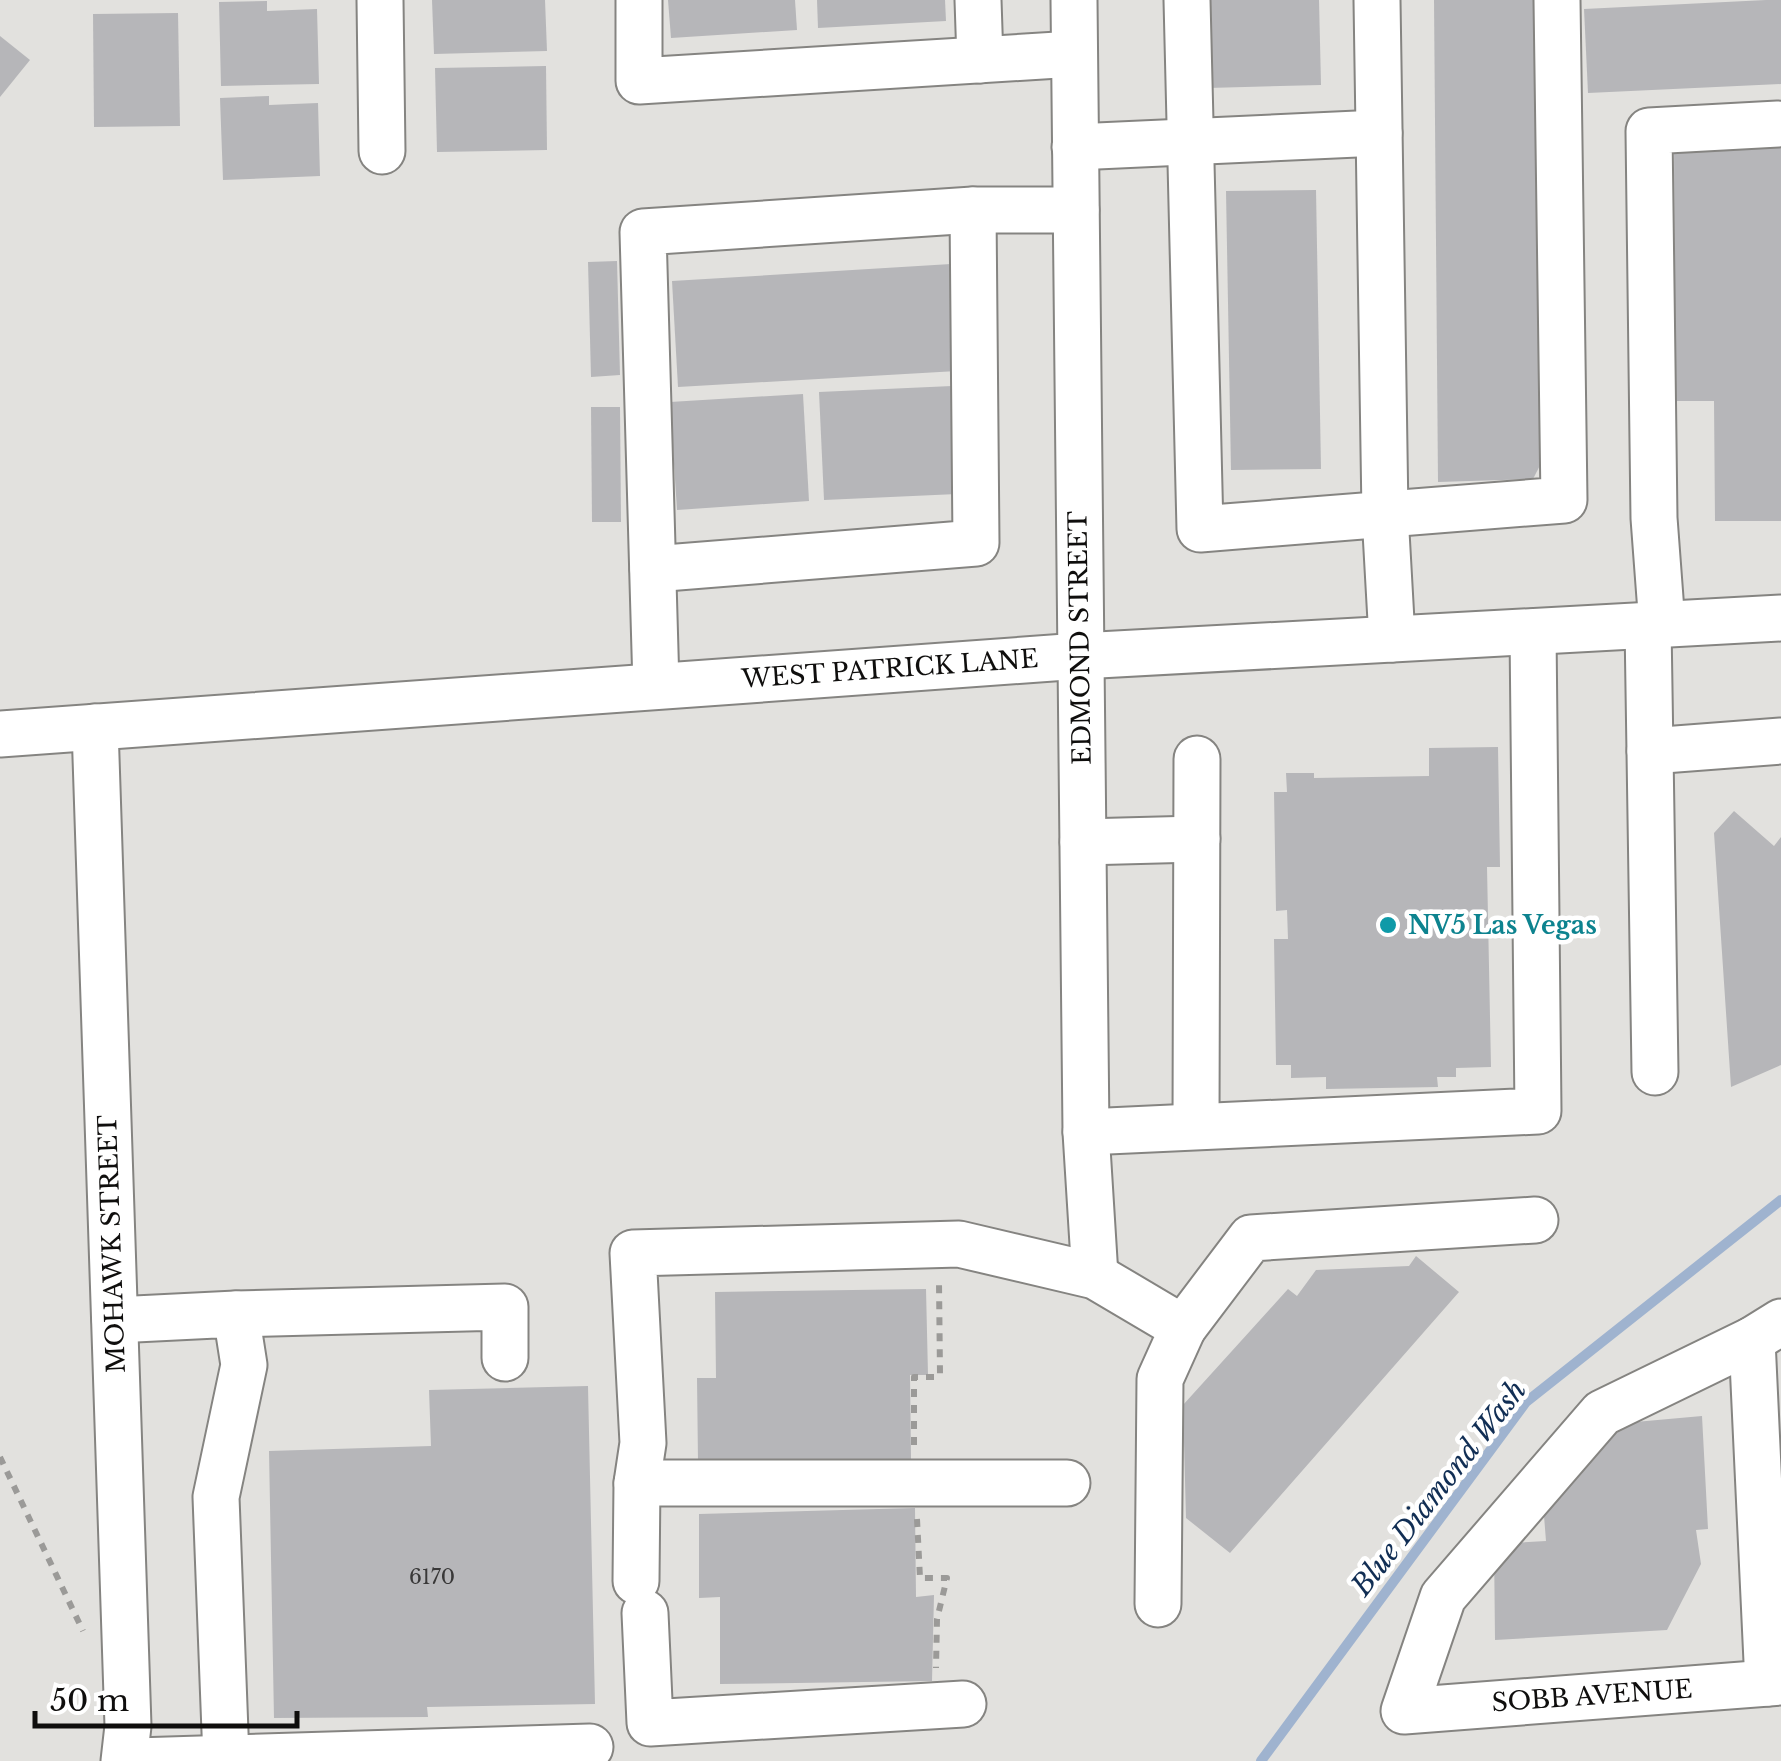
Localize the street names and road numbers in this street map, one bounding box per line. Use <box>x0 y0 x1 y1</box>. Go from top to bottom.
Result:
street label: EDMOND STREET <box>1062 511 1098 765</box>
street label: WEST PATRICK LANE <box>740 643 1039 695</box>
street label: MOHAWK STREET <box>92 1114 132 1374</box>
street label: SOBB AVENUE <box>1491 1674 1693 1718</box>

